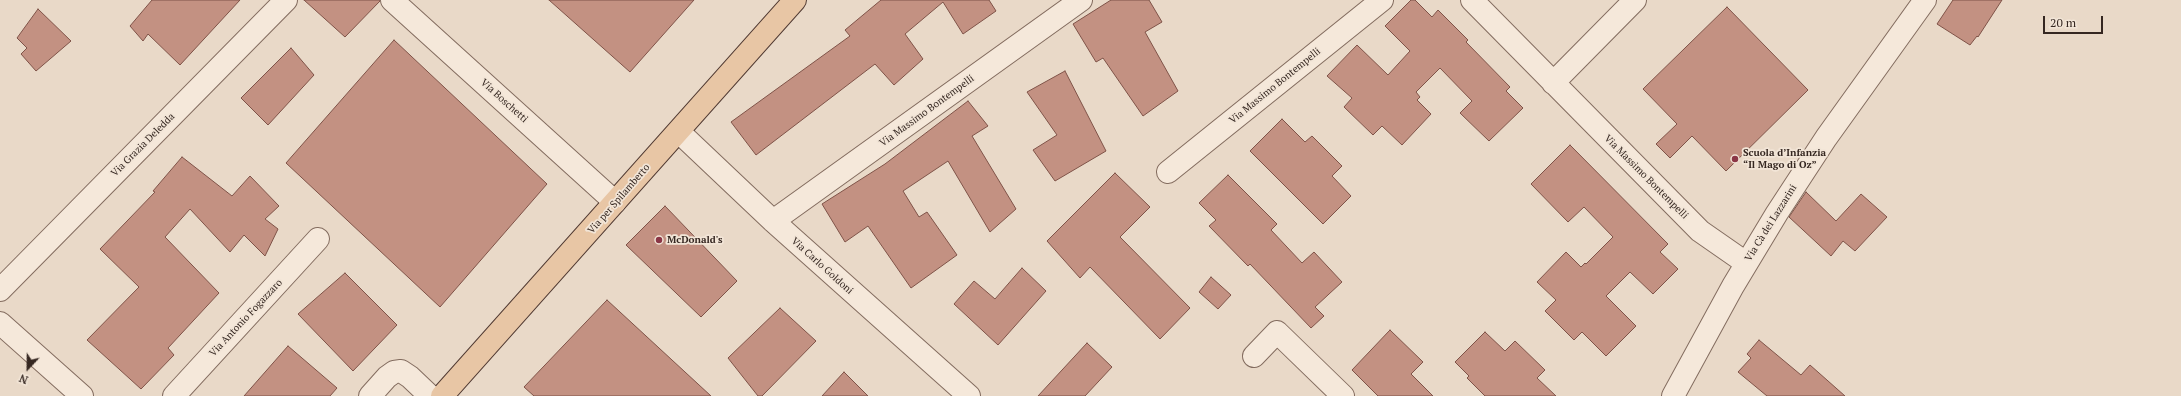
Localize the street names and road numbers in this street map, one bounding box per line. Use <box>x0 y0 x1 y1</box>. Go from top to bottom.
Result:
street label: Via Massimo Bontempelli <box>1227 45 1323 127</box>
street label: Via Massimo Bontempelli <box>877 73 977 149</box>
street label: Via Boschetti <box>478 77 530 125</box>
street label: Via Grazia Deledda <box>109 111 177 179</box>
street label: Via Massimo Bontempelli <box>1601 132 1691 222</box>
street label: Via per Spilamberto <box>585 162 653 236</box>
street label: Via Cà dei Lazzarini <box>1743 182 1799 264</box>
street label: Via Carlo Goldoni <box>789 235 855 297</box>
street label: Via Antonio Fogazzaro <box>207 277 285 359</box>

